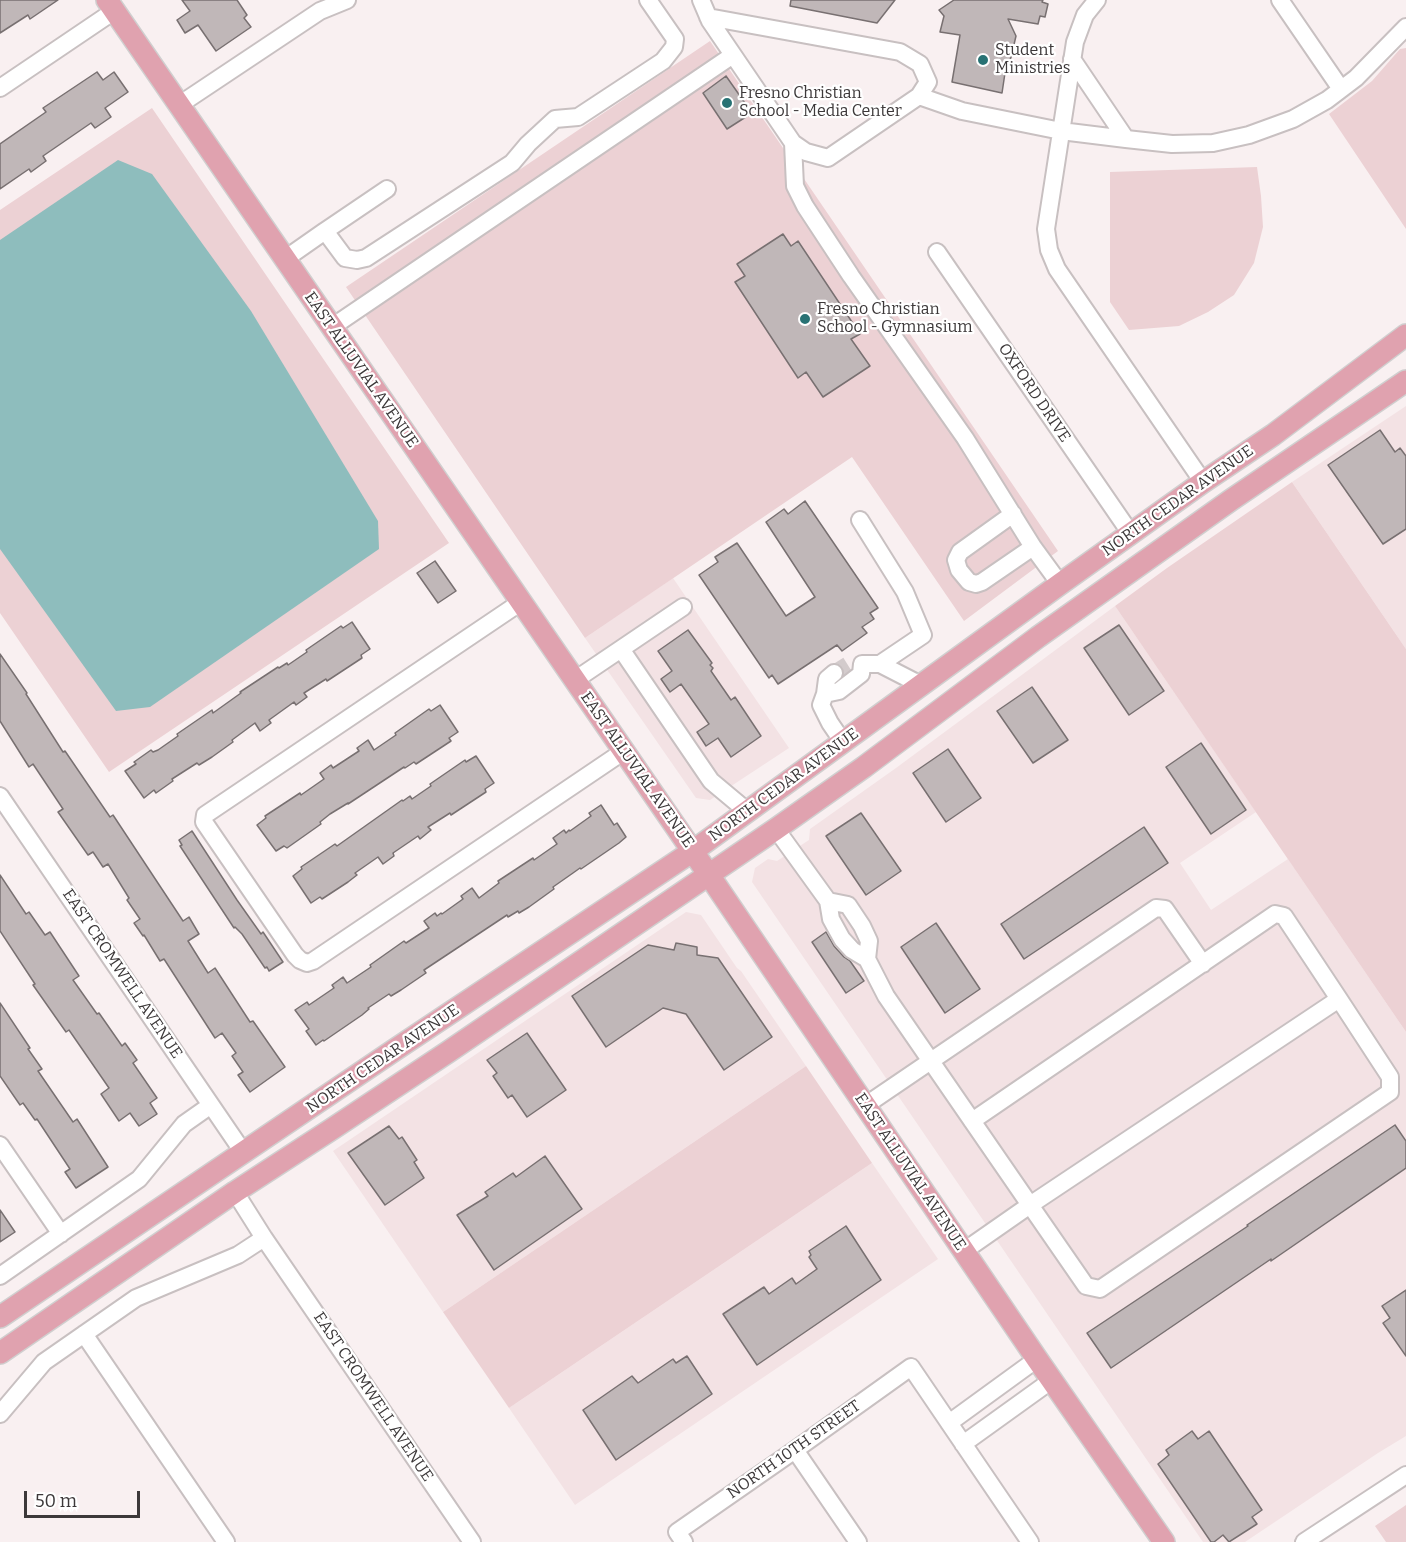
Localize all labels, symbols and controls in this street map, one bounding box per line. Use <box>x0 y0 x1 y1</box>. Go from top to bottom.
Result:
place label: Student Ministries <box>995 41 1070 79</box>
marker: Student Ministries <box>976 53 990 67</box>
place label: Fresno Christian School - Media Center <box>739 84 902 122</box>
marker: Fresno Christian School - Media Center <box>720 96 734 110</box>
street label: EAST ALLUVIAL AVENUE <box>300 289 422 451</box>
place label: Fresno Christian School - Gymnasium <box>817 300 973 338</box>
marker: Fresno Christian School - Gymnasium <box>798 312 812 326</box>
street label: OXFORD DRIVE <box>994 340 1074 446</box>
street label: NORTH CEDAR AVENUE <box>1099 441 1257 561</box>
street label: EAST ALLUVIAL AVENUE <box>576 689 698 851</box>
street label: NORTH CEDAR AVENUE <box>705 724 863 846</box>
street label: EAST CROMWELL AVENUE <box>58 886 186 1062</box>
street label: NORTH CEDAR AVENUE <box>303 1001 463 1117</box>
street label: EAST ALLUVIAL AVENUE <box>850 1090 970 1254</box>
street label: EAST CROMWELL AVENUE <box>309 1309 437 1485</box>
street label: NORTH 10TH STREET <box>724 1397 864 1503</box>
scale bar <box>27 1479 142 1517</box>
text: 50 m <box>35 1490 77 1512</box>

